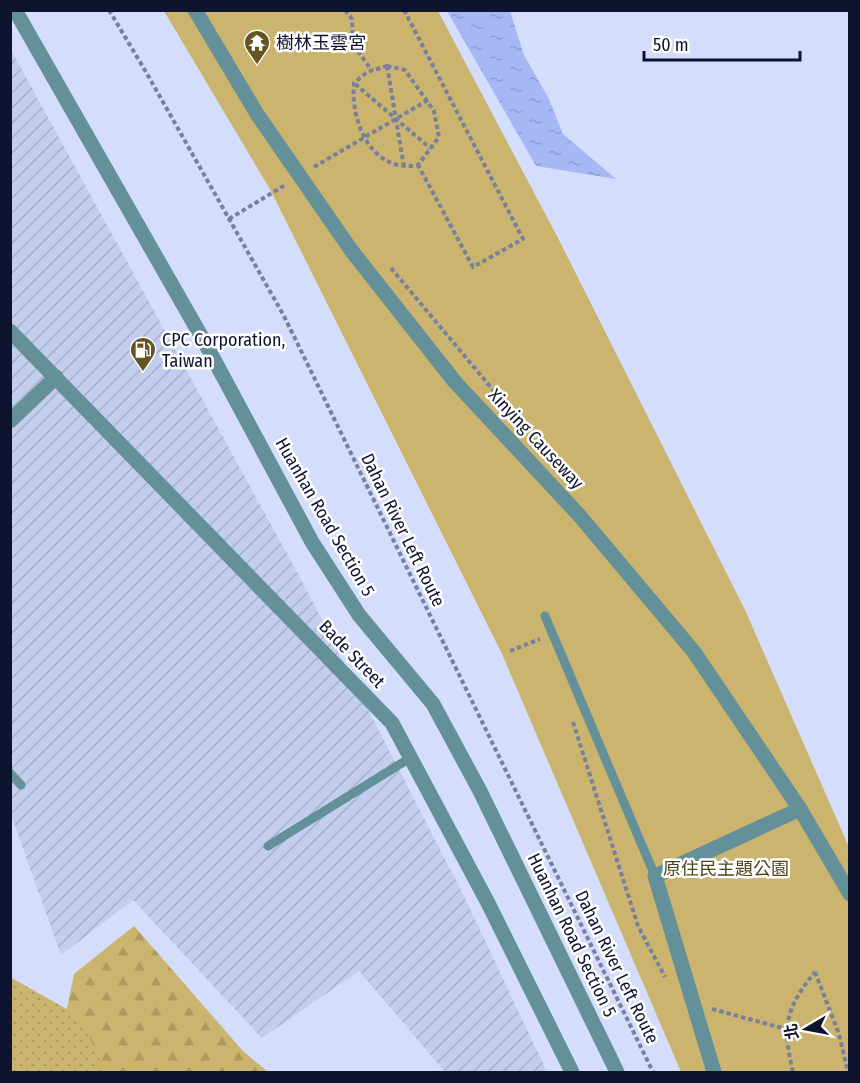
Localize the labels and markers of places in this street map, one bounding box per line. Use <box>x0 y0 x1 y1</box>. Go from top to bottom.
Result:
temple icon: 樹林玉雲宮 <box>242 28 272 66</box>
place label: 樹林玉雲宮 <box>276 32 366 54</box>
place label: CPC Corporation, Taiwan <box>162 329 285 372</box>
fuel station icon: CPC Corporation, Taiwan <box>128 335 158 373</box>

